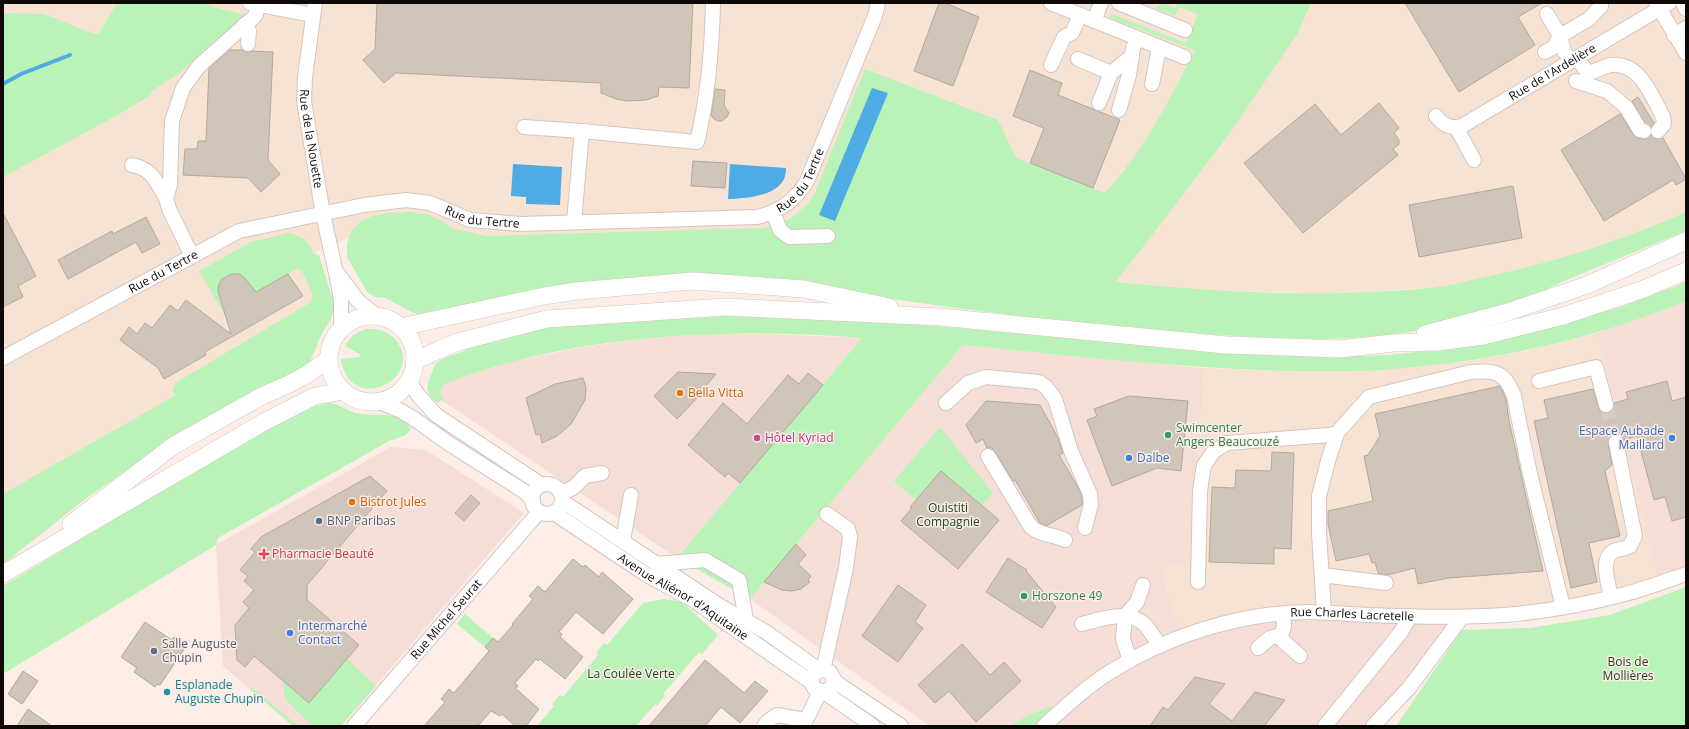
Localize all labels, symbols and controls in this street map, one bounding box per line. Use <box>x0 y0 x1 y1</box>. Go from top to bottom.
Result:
street label: Rue de l'Ardelière <box>1505 39 1599 104</box>
street label: Rue de la Nouette <box>296 89 328 190</box>
street label: Rue du Tertre <box>773 145 828 217</box>
street label: Rue du Tertre <box>442 201 521 232</box>
street label: Rue du Tertre <box>125 246 201 297</box>
place label: Bella Vitta <box>688 384 744 401</box>
marker: Bella Vitta <box>675 388 685 398</box>
place label: Swimcenter Angers Beaucouzé <box>1176 419 1279 450</box>
place label: Espace Aubade Maillard <box>1579 422 1664 453</box>
place label: Hôtel Kyriad <box>765 429 834 446</box>
marker: Swimcenter Angers Beaucouzé <box>1163 430 1173 440</box>
marker: Hôtel Kyriad <box>752 433 762 443</box>
marker: Espace Aubade Maillard <box>1667 433 1677 443</box>
place label: Dalbe <box>1137 449 1170 466</box>
marker: Dalbe <box>1124 453 1134 463</box>
place label: Bistrot Jules <box>360 493 427 510</box>
marker: Bistrot Jules <box>347 497 357 507</box>
park label: Ouistiti Compagnie <box>916 499 980 530</box>
place label: BNP Paribas <box>327 512 396 529</box>
marker: BNP Paribas <box>314 516 324 526</box>
place label: Pharmacie Beauté <box>272 545 374 562</box>
marker: Pharmacie Beauté <box>259 549 269 559</box>
street label: Avenue Aliénor d'Aquitaine <box>615 549 752 644</box>
street label: Rue Michel Seurat <box>406 575 485 663</box>
place label: Horszone 49 <box>1032 587 1103 604</box>
marker: Horszone 49 <box>1019 591 1029 601</box>
street label: Rue Charles Lacretelle <box>1290 603 1415 625</box>
place label: Intermarché Contact <box>298 617 367 648</box>
marker: Intermarché Contact <box>285 628 295 638</box>
place label: Salle Auguste Chupin <box>162 635 237 666</box>
marker: Salle Auguste Chupin <box>149 646 159 656</box>
park label: Bois de Mollières <box>1602 653 1654 684</box>
park label: La Coulée Verte <box>587 665 675 682</box>
place label: Esplanade Auguste Chupin <box>175 676 264 707</box>
marker: Esplanade Auguste Chupin <box>162 687 172 697</box>

